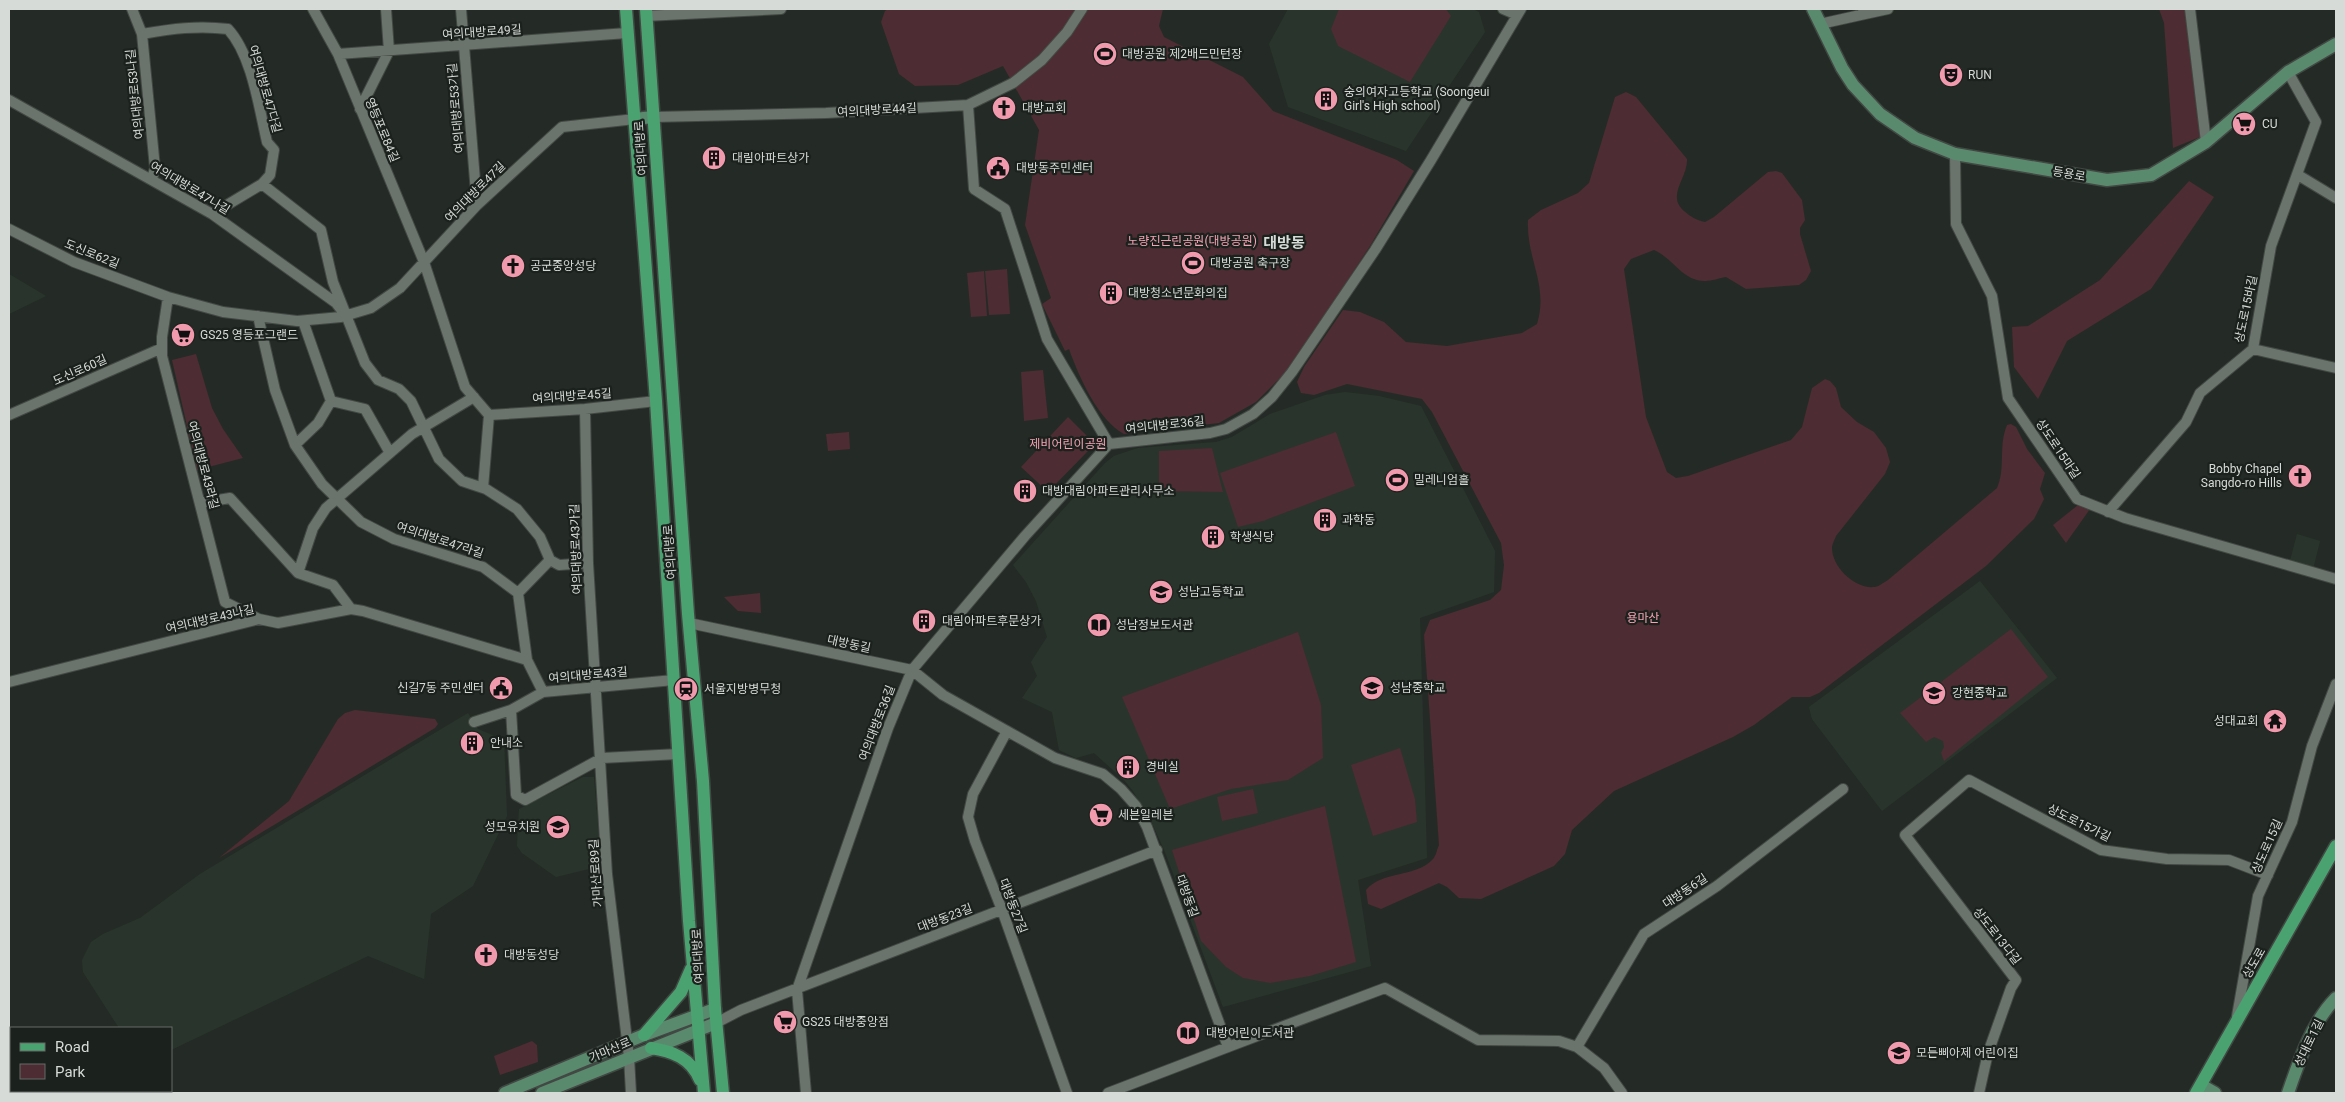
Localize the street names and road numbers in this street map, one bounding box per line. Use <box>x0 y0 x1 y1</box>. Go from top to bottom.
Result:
street label: 여의대방로49길 <box>442 22 522 42</box>
street label: 여의대방로47다길 <box>246 43 284 135</box>
street label: 여의대방로53나길 <box>123 48 147 140</box>
street label: 여의대방로53가길 <box>445 62 467 154</box>
street label: 영등포로84길 <box>362 96 402 164</box>
street label: 여의대방로44길 <box>837 101 917 119</box>
street label: 여의대방로 <box>632 120 650 176</box>
street label: 여의대방로47나길 <box>147 159 233 217</box>
street label: 여의대방로47길 <box>442 159 508 225</box>
street label: 등용로 <box>2051 164 2087 184</box>
street label: 도신로62길 <box>63 237 121 271</box>
street label: 상도로15바길 <box>2232 274 2260 344</box>
street label: 도신로60길 <box>51 352 109 388</box>
street label: 여의대방로45길 <box>532 386 612 406</box>
street label: 여의대방로36길 <box>1125 414 1205 436</box>
street label: 상도로15마길 <box>2033 417 2083 481</box>
street label: 여의대방로43라길 <box>184 419 222 511</box>
street label: 여의대방로43가길 <box>567 503 585 595</box>
street label: 여의대방로47라길 <box>395 519 485 561</box>
street label: 여의대방로 <box>661 524 679 580</box>
street label: 여의대방로43나길 <box>164 602 256 636</box>
street label: 대방동길 <box>826 633 872 655</box>
street label: 여의대방로43길 <box>548 665 628 685</box>
street label: 여의대방로36길 <box>856 683 898 763</box>
street label: 상도로15가길 <box>2045 802 2113 844</box>
street label: 상도로15길 <box>2249 817 2285 875</box>
street label: 가마산로89길 <box>587 838 605 908</box>
street label: 대방동6길 <box>1660 871 1710 911</box>
street label: 대방동길 <box>1173 873 1201 919</box>
street label: 대방동27길 <box>996 877 1030 935</box>
street label: 대방동23길 <box>916 901 974 935</box>
street label: 상도로13다길 <box>1970 905 2024 967</box>
street label: 여의대방로 <box>690 928 706 984</box>
street label: 상도로 <box>2240 945 2268 981</box>
street label: 성대로1길 <box>2292 1017 2326 1069</box>
street label: 가마산로 <box>587 1035 633 1065</box>

